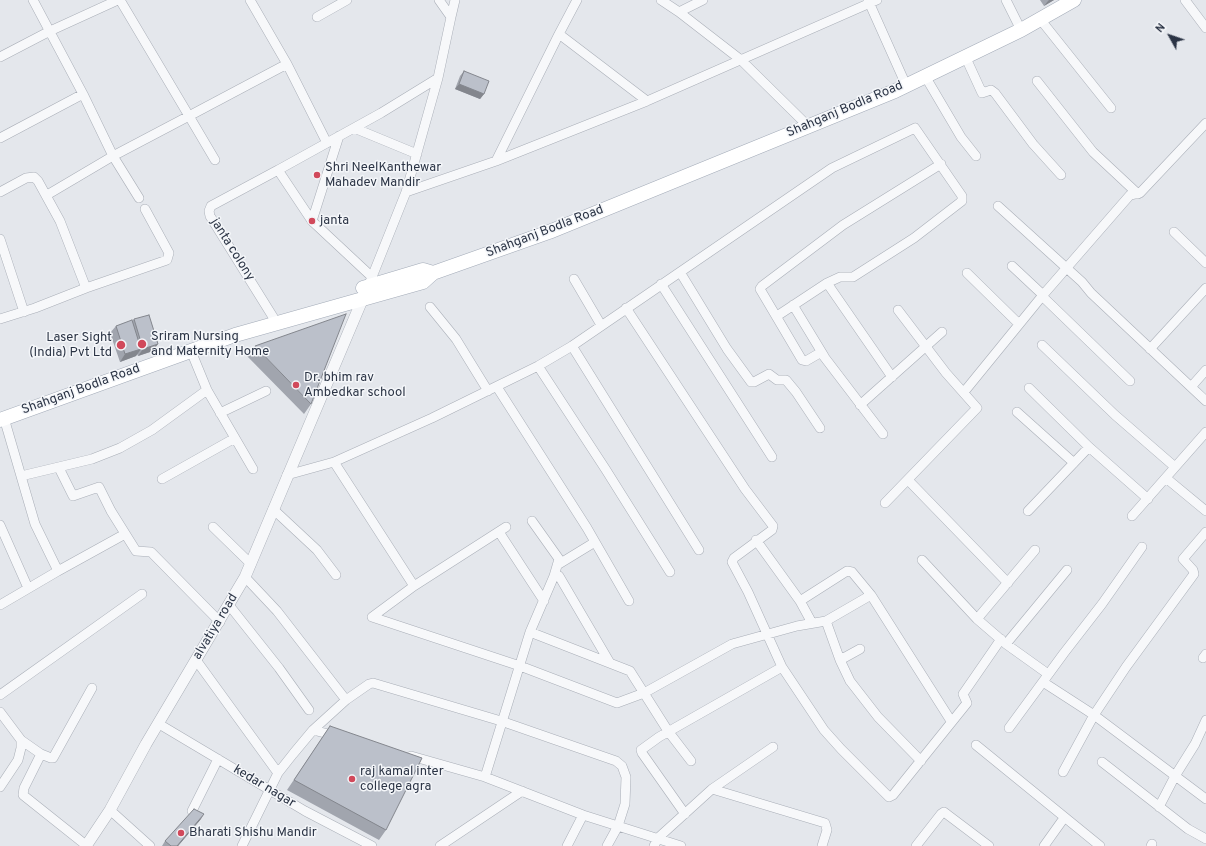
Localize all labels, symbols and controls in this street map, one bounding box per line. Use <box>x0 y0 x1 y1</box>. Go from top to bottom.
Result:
north arrow <box>1150 16 1190 56</box>
text: N <box>1153 21 1169 36</box>
street label: Shahganj Bodla Road <box>785 78 905 142</box>
place label: Shri NeelKanthewar Mahadev Mandir <box>325 160 441 191</box>
marker: Shri NeelKanthewar Mahadev Mandir <box>312 170 322 180</box>
street label: Shahganj Bodla Road <box>484 202 606 262</box>
place label: janta <box>320 213 349 229</box>
street label: janta colony <box>207 216 257 284</box>
marker: janta <box>307 216 317 226</box>
place label: Sriram Nursing and Maternity Home <box>151 329 269 360</box>
place label: Laser Sight (India) Pvt Ltd <box>29 330 112 361</box>
marker: Sriram Nursing and Maternity Home <box>136 338 148 350</box>
marker: Laser Sight (India) Pvt Ltd <box>115 339 127 351</box>
street label: Shahganj Bodla Road <box>20 361 142 419</box>
place label: Dr. bhim rav Ambedkar school <box>304 370 406 401</box>
marker: Dr. bhim rav Ambedkar school <box>291 380 301 390</box>
street label: alvatiya road <box>190 591 242 663</box>
street label: kedar nagar <box>230 762 298 812</box>
place label: raj kamal inter college agra <box>360 764 444 795</box>
marker: raj kamal inter college agra <box>347 774 357 784</box>
place label: Bharati Shishu Mandir <box>189 825 317 841</box>
marker: Bharati Shishu Mandir <box>176 828 186 838</box>

